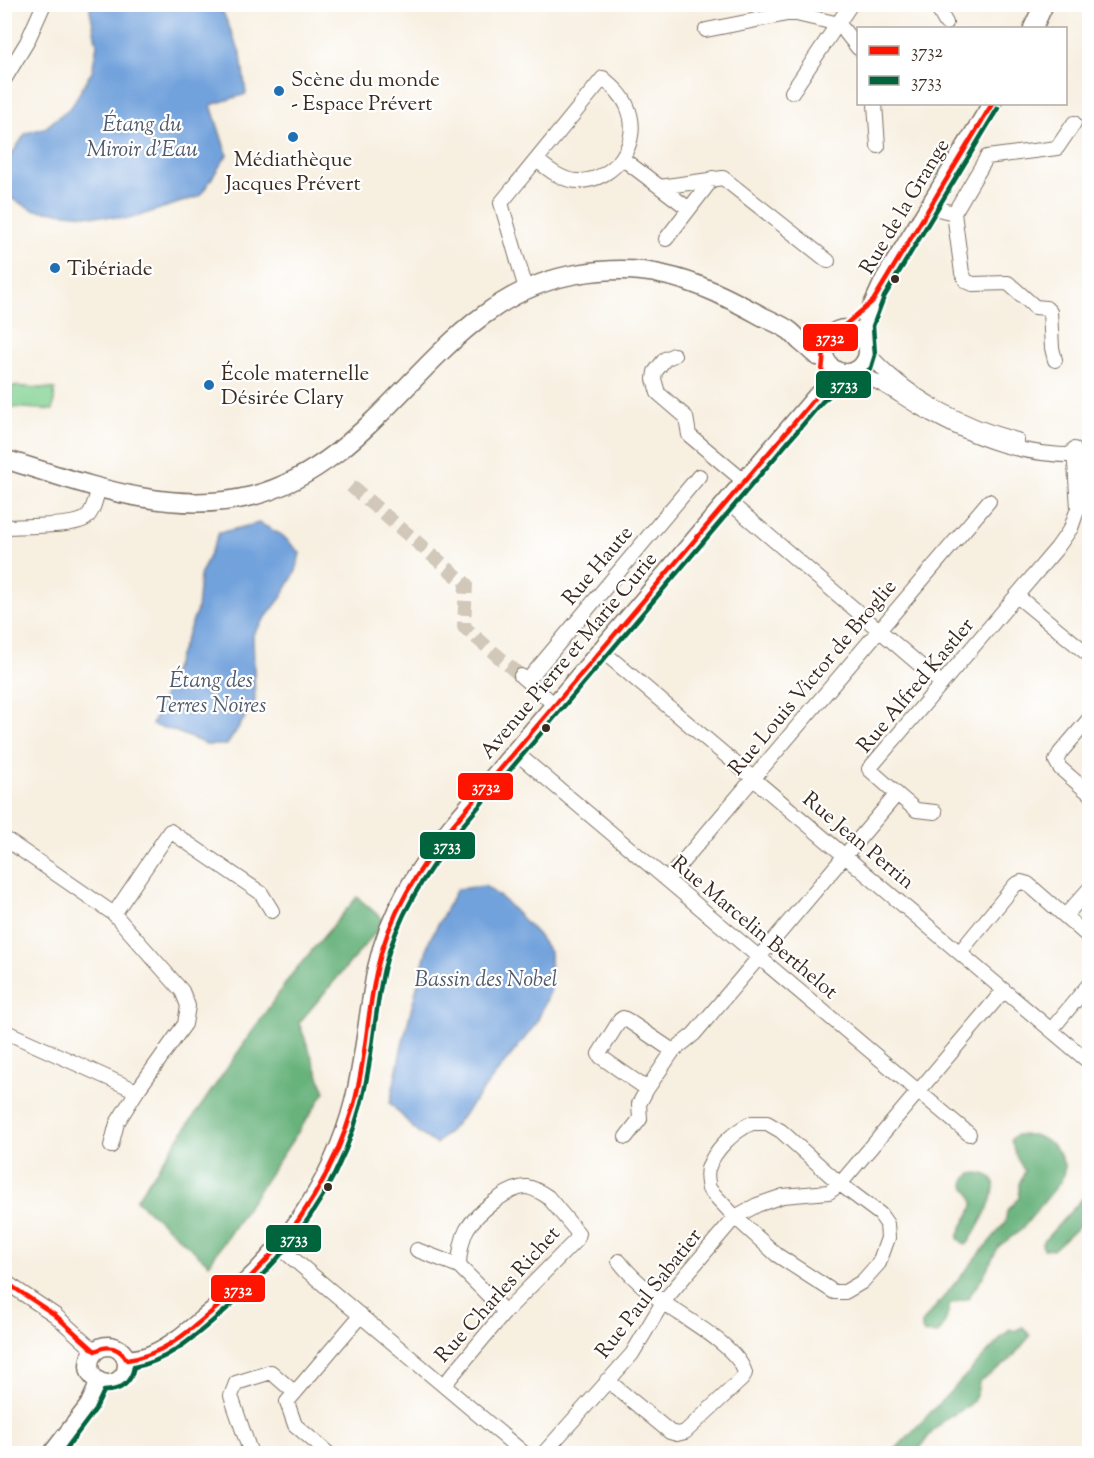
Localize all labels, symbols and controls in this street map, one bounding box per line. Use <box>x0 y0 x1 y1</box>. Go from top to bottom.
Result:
legend <box>857 27 1067 105</box>
text: 3732 <box>911 40 944 66</box>
place label: Scène du monde - Espace Prévert <box>291 66 440 120</box>
text: 3733 <box>911 70 942 96</box>
marker: Scène du monde - Espace Prévert <box>272 84 286 98</box>
water label: Étang du Miroir d'Eau <box>86 109 198 167</box>
marker: Médiathèque Jacques Prévert <box>286 130 300 144</box>
street label: Rue de la Grange <box>853 133 958 281</box>
place label: Médiathèque Jacques Prévert <box>224 146 361 200</box>
place label: Tibériade <box>67 255 152 285</box>
marker: Tibériade <box>48 261 62 275</box>
unlabelled marker <box>889 273 901 285</box>
line badge: 3732 <box>802 323 859 352</box>
text: 3732 <box>816 328 845 351</box>
place label: École maternelle Désirée Clary <box>221 360 369 414</box>
line badge: 3733 <box>815 370 872 399</box>
text: 3733 <box>830 375 858 398</box>
marker: École maternelle Désirée Clary <box>202 378 216 392</box>
street label: Rue Haute <box>556 520 641 613</box>
street label: Avenue Pierre et Marie Curie <box>474 546 665 766</box>
street label: Rue Louis Victor de Broglie <box>722 574 905 783</box>
street label: Rue Alfred Kastler <box>851 612 982 761</box>
water label: Étang des Terres Noires <box>156 665 266 723</box>
unlabelled marker <box>540 722 552 734</box>
line badge: 3732 <box>457 772 514 801</box>
text: 3732 <box>472 777 501 800</box>
street label: Rue Jean Perrin <box>795 786 920 897</box>
line badge: 3733 <box>419 831 476 860</box>
text: 3733 <box>433 836 461 859</box>
street label: Rue Marcelin Berthelot <box>664 850 844 1007</box>
water label: Bassin des Nobel <box>414 965 558 997</box>
unlabelled marker <box>322 1181 334 1193</box>
street label: Rue Charles Richet <box>429 1220 568 1370</box>
street label: Rue Paul Sabatier <box>589 1223 710 1366</box>
line badge: 3733 <box>265 1224 322 1253</box>
text: 3733 <box>280 1229 308 1252</box>
line badge: 3732 <box>210 1274 266 1303</box>
text: 3732 <box>224 1280 253 1303</box>

